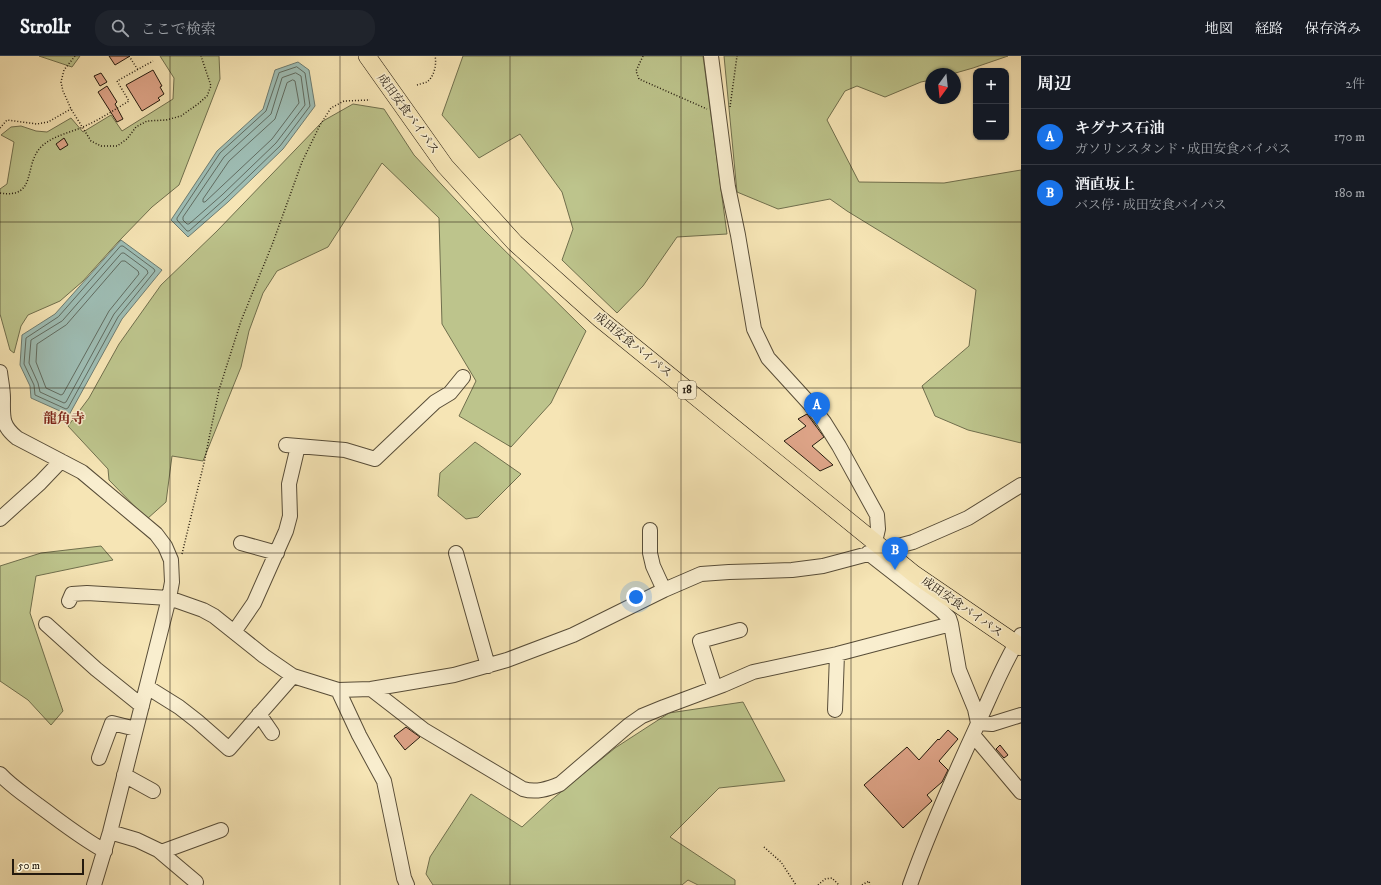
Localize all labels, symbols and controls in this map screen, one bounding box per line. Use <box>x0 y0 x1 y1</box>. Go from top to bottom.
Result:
search box <box>95 10 375 46</box>
text: Strollr <box>20 16 71 39</box>
icon: search <box>109 17 131 39</box>
text: ここで検索 <box>141 20 216 39</box>
text: 地図 <box>1205 20 1233 38</box>
text: 経路 <box>1255 20 1283 38</box>
text: 保存済み <box>1305 20 1361 38</box>
north arrow <box>925 68 961 104</box>
map controls <box>973 68 1009 140</box>
button: + <box>973 68 1009 104</box>
street label: 成田安食バイパス <box>374 71 442 157</box>
text: 周辺 <box>1037 73 1071 95</box>
text: 2件 <box>1346 76 1365 92</box>
button: − <box>973 104 1009 140</box>
text: キグナス石油 <box>1075 119 1164 138</box>
text: A <box>1046 129 1054 145</box>
text: 170 m <box>1334 129 1365 145</box>
text: ガソリンスタンド · 成田安食バイパス <box>1075 141 1291 157</box>
text: 酒直坂上 <box>1075 175 1135 194</box>
text: B <box>1046 185 1054 201</box>
text: 180 m <box>1334 185 1365 201</box>
text: バス停 · 成田安食バイパス <box>1075 197 1226 213</box>
street label: 成田安食バイパス <box>591 309 675 381</box>
road number: 18 <box>678 381 696 399</box>
pin: A <box>804 392 830 425</box>
district label: 龍角寺 <box>43 410 85 428</box>
pin: B <box>882 537 908 570</box>
street label: 成田安食バイパス <box>918 573 1006 641</box>
your location <box>626 587 646 607</box>
scale bar <box>12 857 84 876</box>
text: 50 m <box>18 859 40 873</box>

